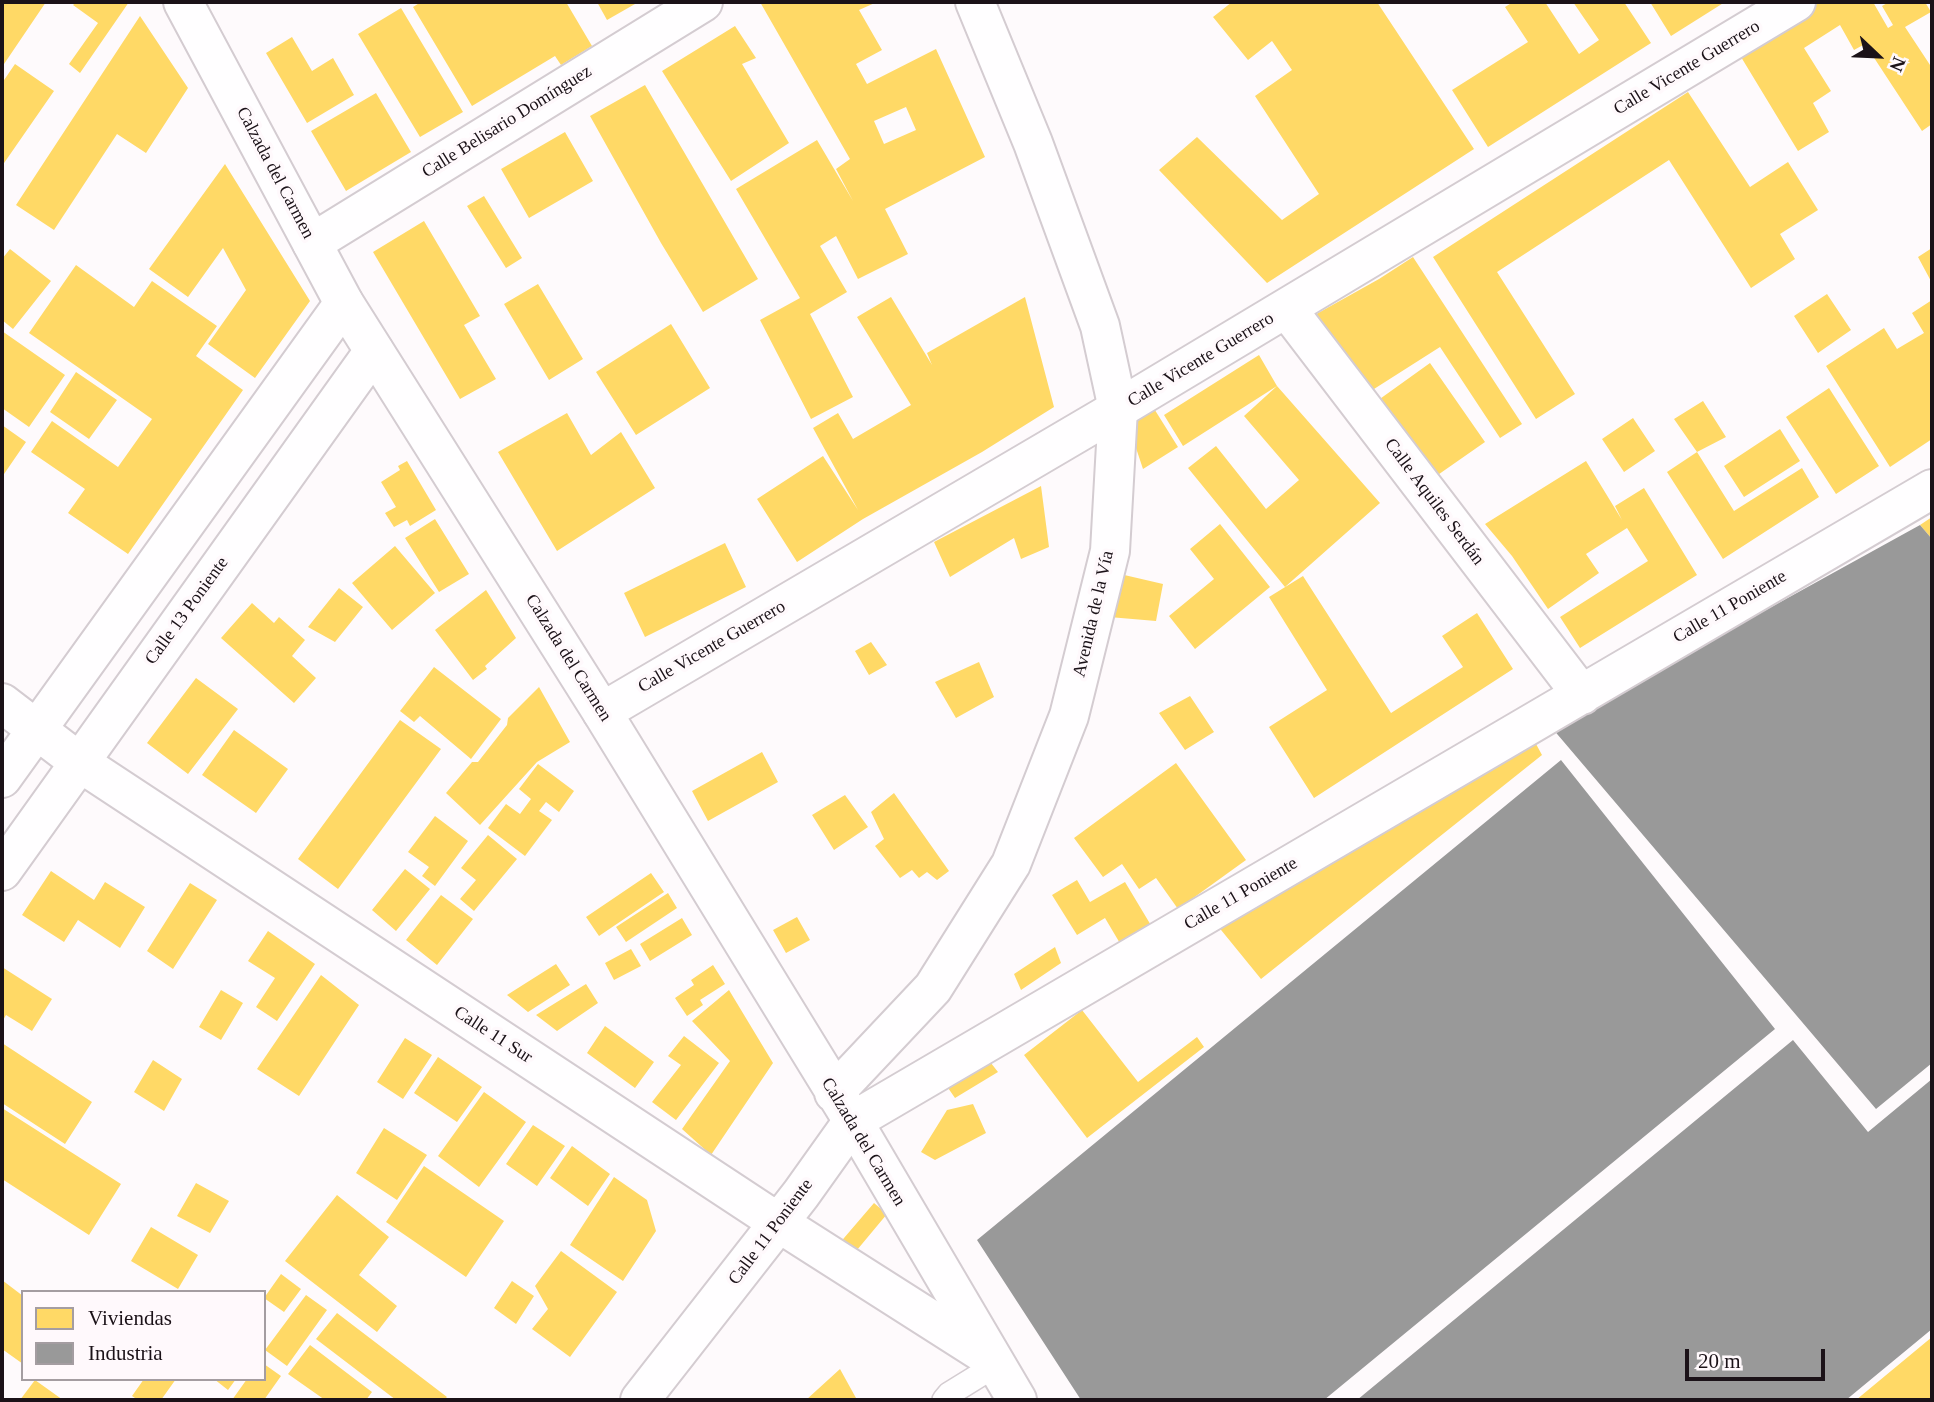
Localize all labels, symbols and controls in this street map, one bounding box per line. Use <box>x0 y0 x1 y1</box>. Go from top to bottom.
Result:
street label: Calle Vicente Guerrero <box>1610 16 1764 120</box>
north arrow <box>1843 21 1913 91</box>
text: N <box>1885 54 1910 75</box>
street label: Calle Belisario Domínguez <box>418 61 596 183</box>
street label: Calzada del Carmen <box>231 104 319 242</box>
street label: Calle Vicente Guerrero <box>1124 308 1278 412</box>
street label: Calle Aquiles Serdán <box>1379 434 1489 570</box>
street label: Avenida de la Vía <box>1069 549 1119 679</box>
street label: Calle 13 Poniente <box>141 553 233 669</box>
street label: Calle 11 Poniente <box>1669 566 1791 648</box>
street label: Calzada del Carmen <box>520 590 616 726</box>
street label: Calle Vicente Guerrero <box>634 596 790 698</box>
street label: Calle 11 Poniente <box>1180 853 1302 935</box>
street label: Calle 11 Sur <box>450 1002 536 1068</box>
street label: Calzada del Carmen <box>816 1074 910 1210</box>
street label: Calle 11 Poniente <box>724 1175 818 1289</box>
legend <box>21 1290 266 1381</box>
text: Viviendas <box>88 1306 172 1330</box>
scale bar <box>1689 1336 1829 1380</box>
text: Industria <box>88 1341 163 1365</box>
text: 20 m <box>1698 1349 1741 1373</box>

